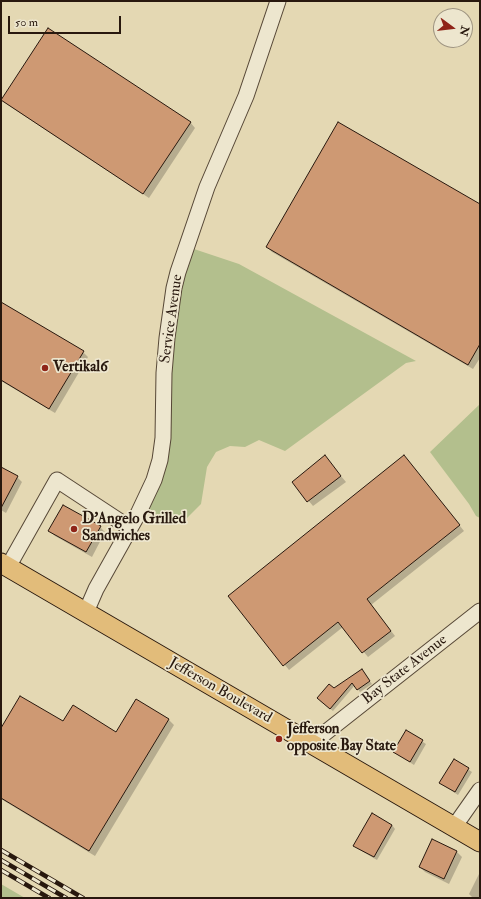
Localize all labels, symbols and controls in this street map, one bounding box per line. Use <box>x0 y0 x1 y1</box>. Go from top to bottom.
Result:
scale bar <box>10 8 123 34</box>
north arrow <box>433 8 473 48</box>
text: 50 m <box>15 15 38 30</box>
text: N <box>457 25 472 37</box>
street label: Service Avenue <box>157 273 187 365</box>
place label: Vertikal6 <box>53 359 108 377</box>
marker: Vertikal6 <box>40 363 50 373</box>
place label: D'Angelo Grilled Sandwiches <box>82 511 186 546</box>
marker: D'Angelo Grilled Sandwiches <box>69 524 79 534</box>
street label: Bay State Avenue <box>359 631 451 709</box>
street label: Jefferson Boulevard <box>165 654 275 728</box>
place label: Jefferson opposite Bay State <box>287 721 396 756</box>
marker: Jefferson opposite Bay State <box>274 734 284 744</box>

